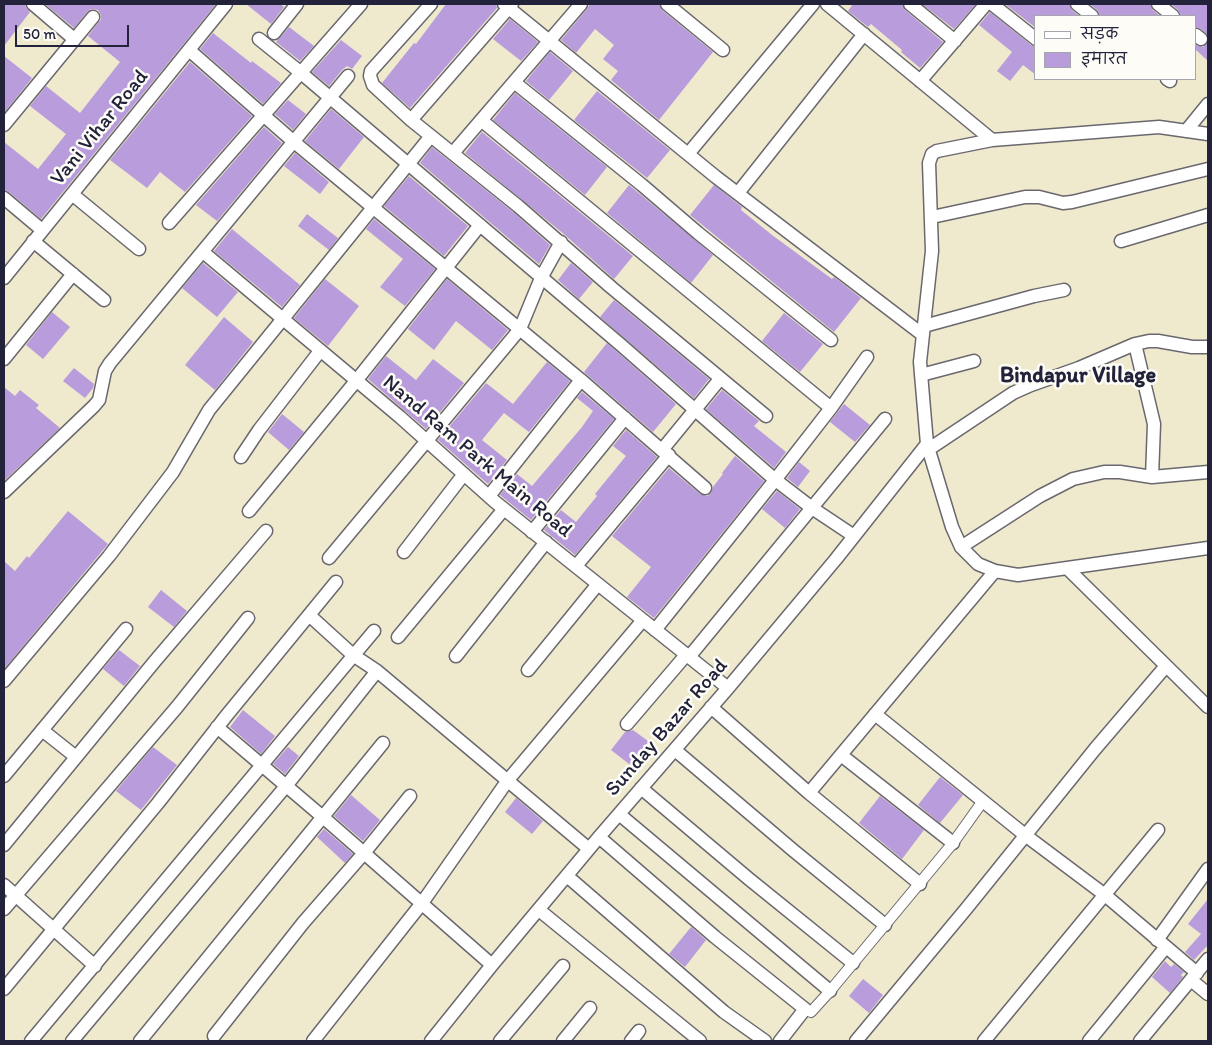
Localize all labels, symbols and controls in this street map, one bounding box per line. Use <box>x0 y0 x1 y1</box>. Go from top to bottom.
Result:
scale bar <box>18 15 131 47</box>
legend <box>1034 15 1197 80</box>
text: 50 m <box>23 25 56 43</box>
text: सड़क <box>1081 25 1118 43</box>
text: इमारत <box>1081 50 1127 68</box>
street label: Vani Vihar Road <box>46 65 154 191</box>
district label: Bindapur Village <box>1000 363 1156 389</box>
street label: Nand Ram Park Main Road <box>377 370 577 544</box>
street label: Sunday Bazar Road <box>600 654 734 802</box>

